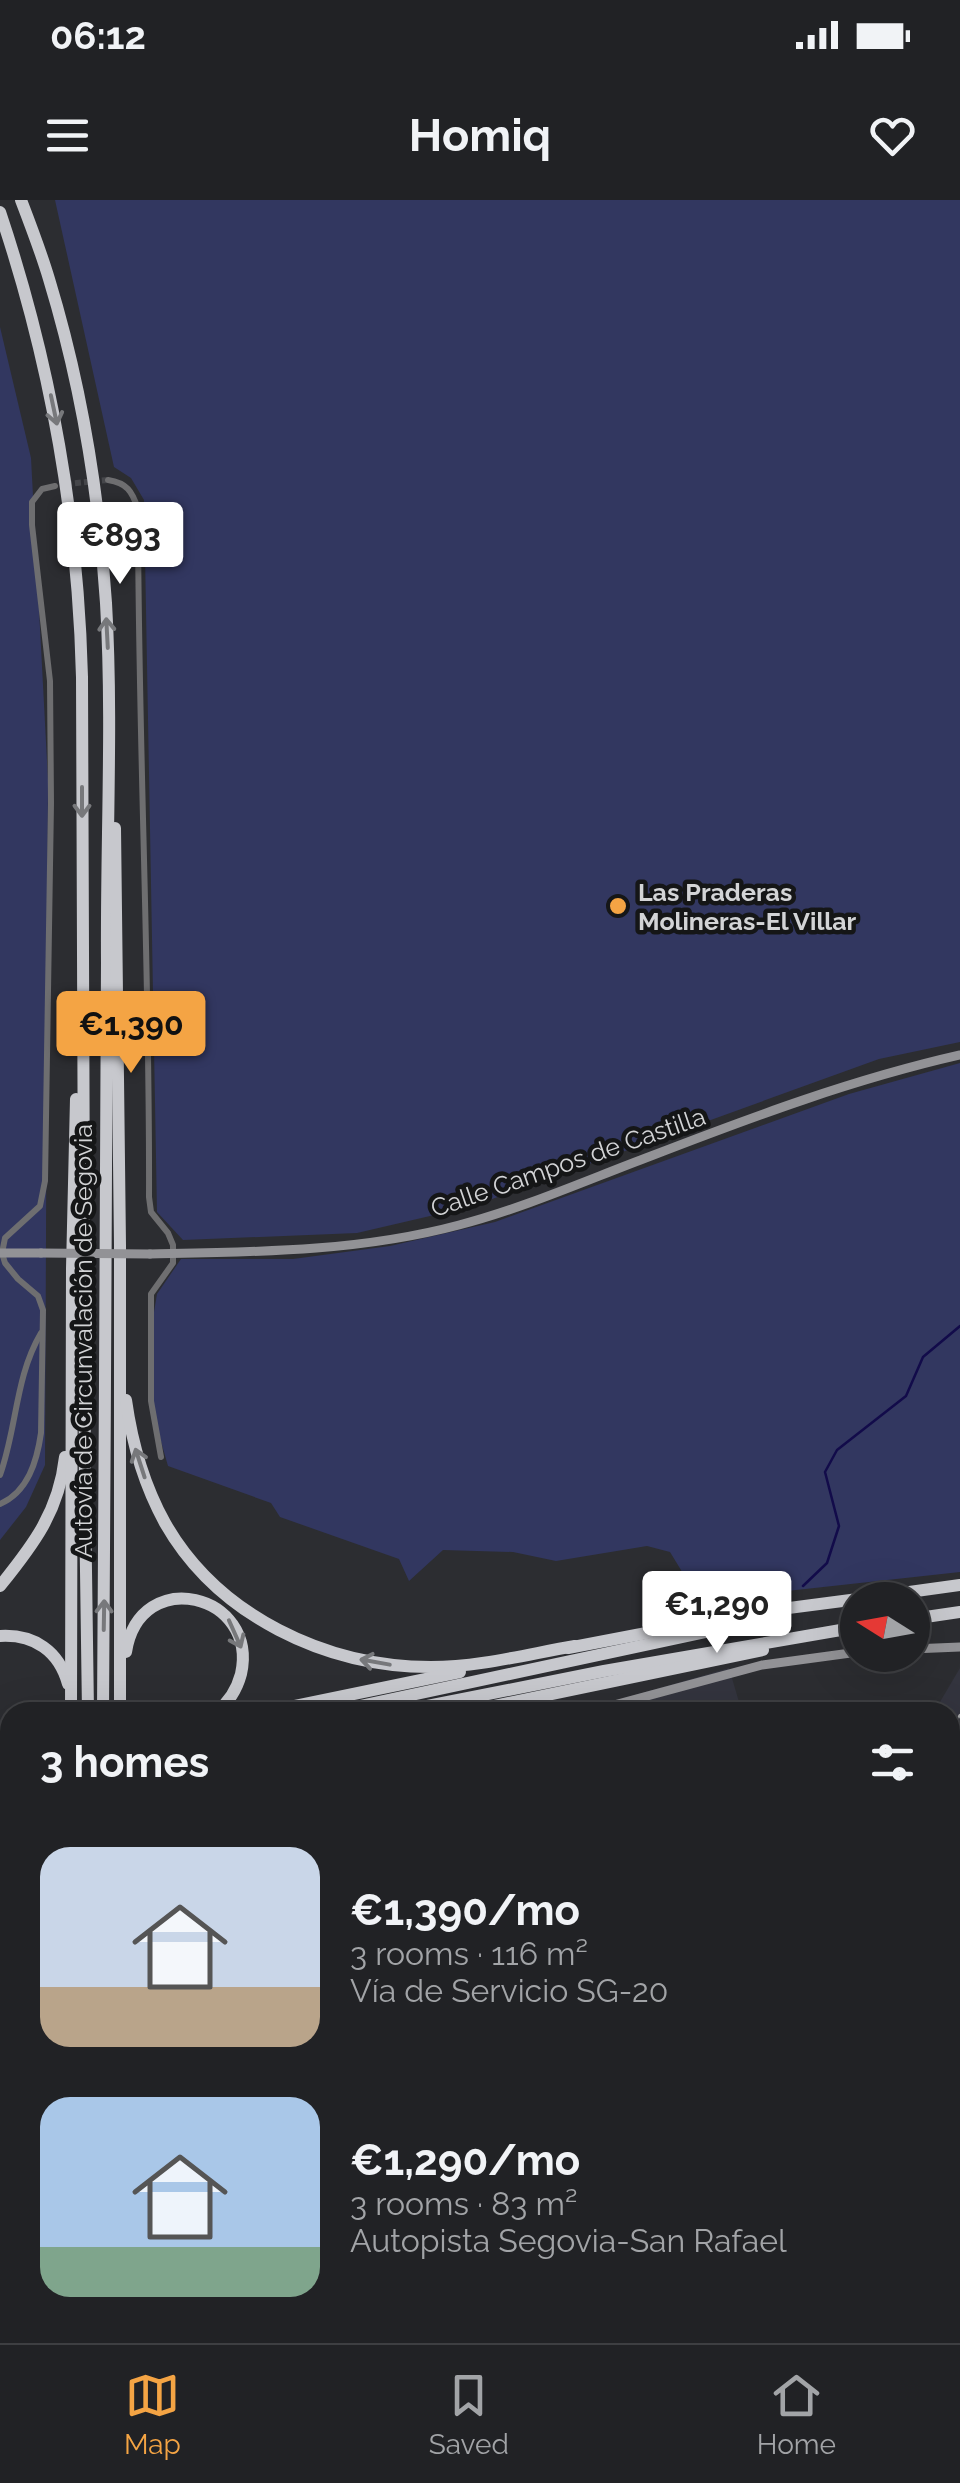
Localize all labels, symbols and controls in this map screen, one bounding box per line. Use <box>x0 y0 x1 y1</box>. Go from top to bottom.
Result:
text: 06:12 <box>50 13 146 58</box>
icon: menu <box>40 108 95 163</box>
icon: heart <box>865 108 920 163</box>
text: Homiq <box>409 109 551 162</box>
one-way arrow <box>45 393 64 425</box>
pin: €893 <box>61 502 179 587</box>
text: €893 <box>79 516 161 553</box>
one-way arrow <box>98 618 117 650</box>
one-way arrow <box>72 784 92 817</box>
place label: Las Praderas Molineras-El Villar <box>638 877 857 936</box>
marker: Las Praderas Molineras-El Villar <box>607 895 629 917</box>
pin: €1,390 <box>50 991 212 1076</box>
text: €1,390 <box>78 1005 184 1042</box>
street label: Calle Campos de Castilla <box>427 1101 709 1223</box>
street label: Autovía de Circunvalación de Segovia <box>68 1124 98 1558</box>
one-way arrow <box>129 1448 147 1479</box>
pin: €1,290 <box>636 1571 798 1656</box>
north arrow <box>840 1582 930 1672</box>
map controls <box>840 1582 930 1672</box>
text: €1,290 <box>664 1585 770 1622</box>
one-way arrow <box>94 1600 114 1632</box>
one-way arrow <box>227 1619 245 1649</box>
one-way arrow <box>359 1652 391 1671</box>
icon: filters <box>865 1735 920 1790</box>
text: 3 homes <box>40 1738 209 1787</box>
text: €1,390/mo <box>350 1886 580 1935</box>
icon: home <box>120 1887 240 2007</box>
text: 3 rooms · 116 m² <box>350 1935 588 1972</box>
text: Vía de Servicio SG-20 <box>350 1972 668 2009</box>
text: €1,290/mo <box>350 2136 580 2185</box>
icon: home <box>120 2137 240 2257</box>
text: 3 rooms · 83 m² <box>350 2185 577 2222</box>
text: Autopista Segovia-San Rafael <box>350 2222 787 2259</box>
tab: Map <box>124 2368 181 2461</box>
tab: Saved <box>429 2368 509 2461</box>
tab: Home <box>757 2368 836 2461</box>

